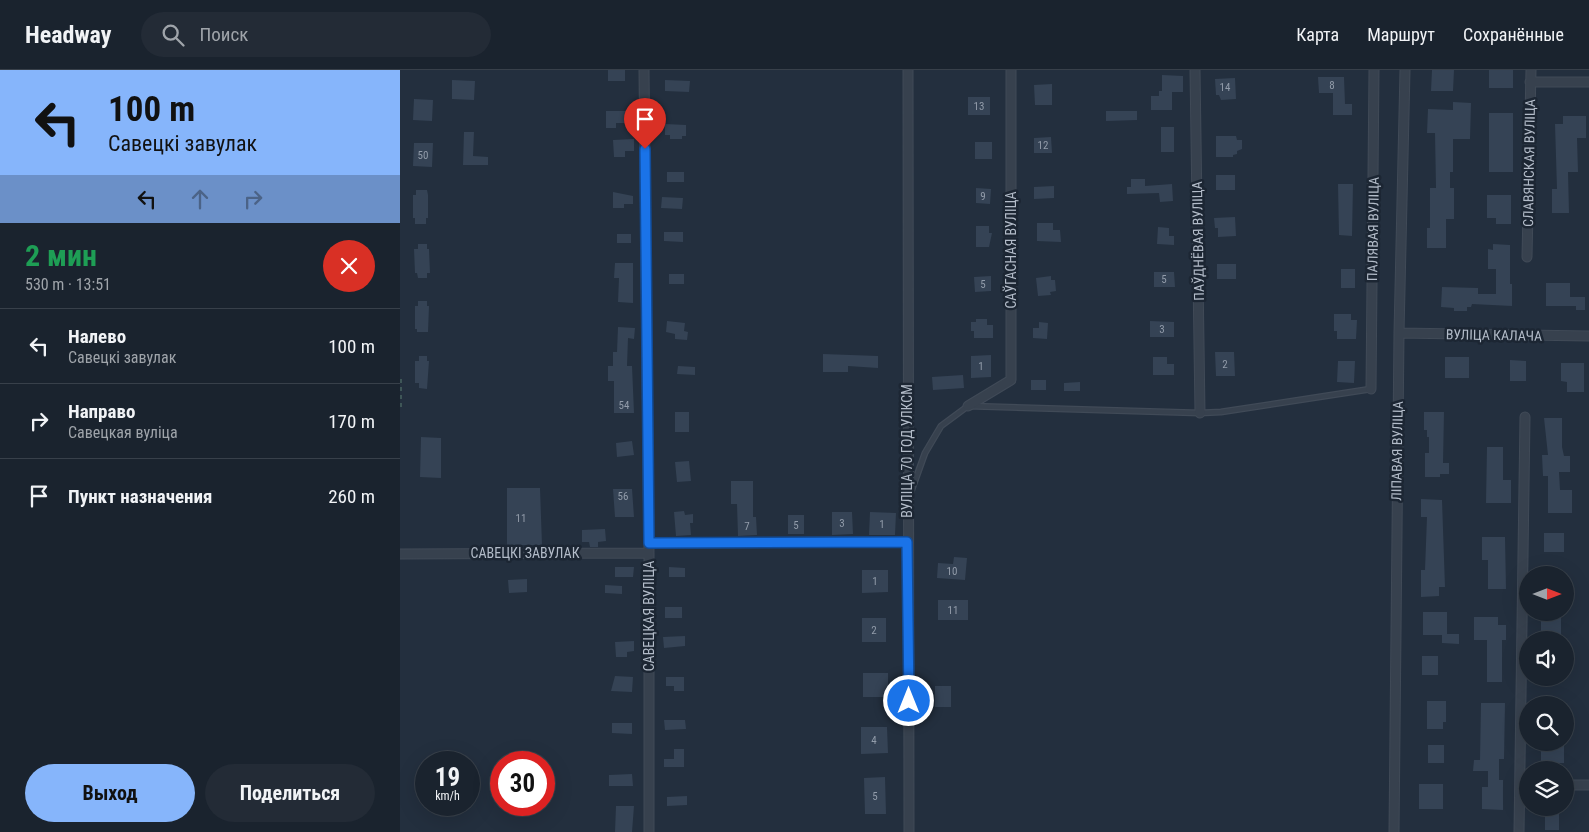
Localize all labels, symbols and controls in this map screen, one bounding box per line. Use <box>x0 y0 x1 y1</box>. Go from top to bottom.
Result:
search box <box>141 12 491 57</box>
text: Headway <box>25 21 111 49</box>
icon: search <box>159 21 187 49</box>
text: Поиск <box>199 23 248 46</box>
text: Карта <box>1296 24 1339 45</box>
text: Маршрут <box>1367 24 1435 45</box>
text: Сохранённые <box>1463 24 1564 45</box>
house number: 8 <box>1329 79 1335 92</box>
house number: 14 <box>1220 81 1231 94</box>
text: 100 m <box>108 89 195 130</box>
icon: left <box>25 90 90 155</box>
pin <box>624 98 666 149</box>
street label: СЛАВЯНСКАЯ ВУЛІЦА <box>1520 99 1538 227</box>
house number: 13 <box>974 100 984 113</box>
icon: arrive <box>631 105 659 133</box>
text: Савецкі завулак <box>108 131 257 156</box>
house number: 12 <box>1038 139 1048 152</box>
house number: 50 <box>418 149 428 162</box>
street label: ПАЛЯВАЯ ВУЛІЦА <box>1364 177 1382 281</box>
street label: ПАЎДНЁВАЯ ВУЛІЦА <box>1188 181 1207 301</box>
icon: left <box>133 185 161 213</box>
icon: ahead <box>186 185 214 213</box>
icon: right <box>239 185 267 213</box>
house number: 9 <box>980 190 986 203</box>
street label: САЎГАСНАЯ ВУЛІЦА <box>1002 191 1019 309</box>
text: 2 мин <box>25 238 97 273</box>
button: close <box>323 240 375 292</box>
house number: 5 <box>1161 273 1167 286</box>
text: 530 m · 13:51 <box>25 275 111 294</box>
house number: 5 <box>980 278 986 291</box>
house number: 3 <box>1159 323 1165 336</box>
text: Налево <box>68 325 126 348</box>
street label: ВУЛІЦА КАЛАЧА <box>1446 326 1542 344</box>
icon: left <box>25 332 53 360</box>
text: 100 m <box>328 335 375 358</box>
text: Савецкі завулак <box>68 348 176 367</box>
house number: 2 <box>1222 358 1228 371</box>
house number: 1 <box>978 360 984 373</box>
street label: ВУЛІЦА 70 ГОД УЛКСМ <box>899 384 915 518</box>
house number: 54 <box>619 399 630 412</box>
text: Направо <box>68 400 135 423</box>
street label: ЛІПАВАЯ ВУЛІЦА <box>1388 401 1406 501</box>
icon: right <box>25 407 53 435</box>
text: 170 m <box>328 410 375 433</box>
text: Савецкая вуліца <box>68 423 178 442</box>
icon: arrive <box>25 482 53 510</box>
text: Пункт назначения <box>68 485 212 508</box>
text: 260 m <box>328 485 375 508</box>
house number: 56 <box>618 490 628 503</box>
house number: 11 <box>516 512 526 525</box>
house number: 3 <box>839 517 845 530</box>
house number: 1 <box>879 518 885 531</box>
house number: 5 <box>793 519 799 532</box>
house number: 7 <box>744 520 750 533</box>
street label: САВЕЦКІ ЗАВУЛАК <box>471 545 580 561</box>
street label: САВЕЦКАЯ ВУЛІЦА <box>641 561 657 671</box>
house number: 10 <box>947 565 957 578</box>
north arrow <box>1519 566 1574 621</box>
map controls <box>1519 566 1574 816</box>
house number: 1 <box>872 575 878 588</box>
house number: 11 <box>948 604 958 617</box>
house number: 2 <box>871 624 877 637</box>
button: sound <box>1519 631 1574 686</box>
position arrow <box>882 674 934 726</box>
button: search <box>1519 696 1574 751</box>
house number: 4 <box>871 734 877 747</box>
speed limit sign: 30 <box>490 751 555 816</box>
button: layers <box>1519 761 1574 816</box>
text: 19 <box>435 763 460 792</box>
button: Выход <box>25 764 195 822</box>
button: Поделиться <box>205 764 375 822</box>
text: km/h <box>435 789 460 803</box>
house number: 5 <box>872 790 878 803</box>

